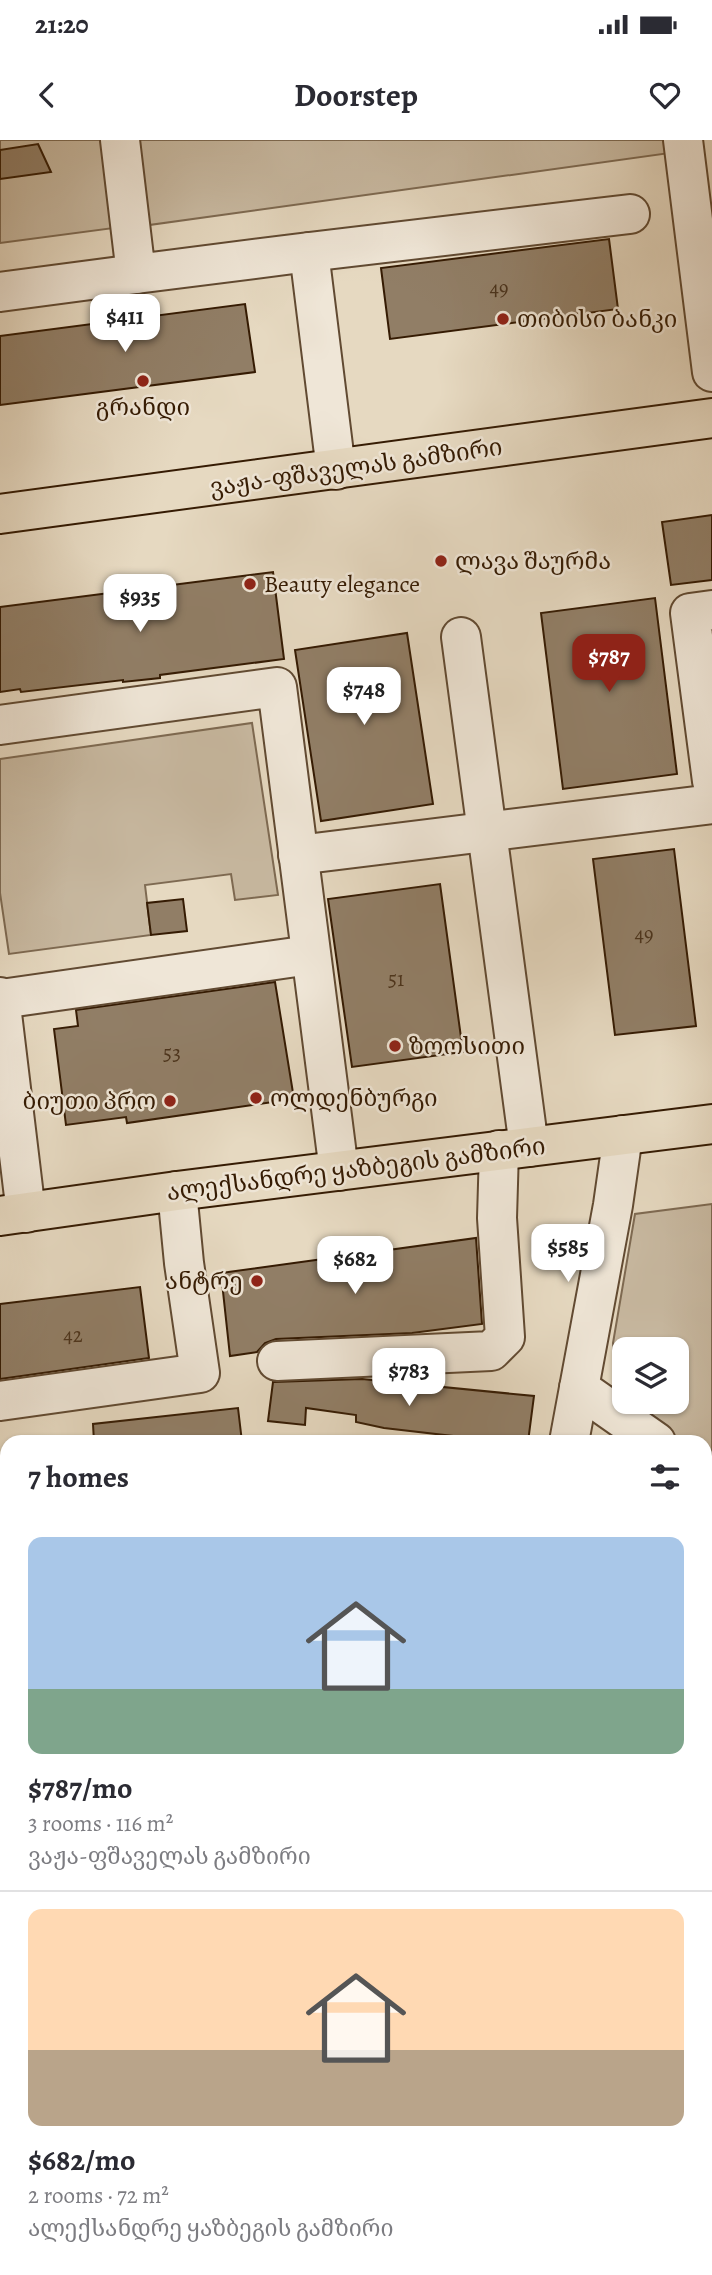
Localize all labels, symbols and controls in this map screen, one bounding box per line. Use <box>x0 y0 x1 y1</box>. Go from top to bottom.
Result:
text: 21:20 <box>35 7 89 42</box>
text: Doorstep <box>294 73 418 117</box>
icon: back <box>28 76 66 114</box>
icon: heart <box>646 76 684 114</box>
house number: 49 <box>489 274 509 302</box>
pin: $411 <box>84 294 166 354</box>
text: $411 <box>106 301 144 332</box>
place label: თიბისი ბანკი <box>517 303 677 335</box>
marker: თიბისი ბანკი <box>495 311 511 327</box>
marker: გრანდი <box>135 373 151 389</box>
place label: გრანდი <box>96 391 190 423</box>
street label: ვაჟა-ფშაველას გამზირი <box>208 431 504 503</box>
place label: ლავა შაურმა <box>455 545 611 577</box>
marker: ლავა შაურმა <box>433 553 449 569</box>
place label: Beauty elegance <box>264 568 420 600</box>
pin: $935 <box>99 574 181 634</box>
marker: Beauty elegance <box>242 576 258 592</box>
text: $935 <box>119 581 161 612</box>
pin: $787 <box>568 634 650 694</box>
text: $787 <box>588 641 630 672</box>
pin: $748 <box>323 668 405 727</box>
text: $748 <box>343 674 385 705</box>
house number: 49 <box>634 920 654 948</box>
house number: 51 <box>388 965 404 993</box>
place label: ზოოსითი <box>409 1030 525 1062</box>
marker: ზოოსითი <box>387 1038 403 1054</box>
house number: 53 <box>163 1039 181 1067</box>
place label: ოლდენბურგი <box>270 1082 438 1114</box>
place label: ბიუთი პრო <box>23 1085 156 1117</box>
marker: ოლდენბურგი <box>248 1090 264 1106</box>
marker: ბიუთი პრო <box>162 1093 178 1109</box>
street label: ალექსანდრე ყაზბეგის გამზირი <box>165 1130 547 1208</box>
pin: $585 <box>527 1224 609 1284</box>
text: $585 <box>547 1231 589 1262</box>
pin: $682 <box>314 1236 396 1296</box>
text: $682 <box>333 1243 377 1274</box>
place label: ანტრე <box>165 1265 243 1297</box>
marker: ანტრე <box>249 1273 265 1289</box>
house number: 42 <box>63 1321 83 1349</box>
map controls <box>612 1337 689 1414</box>
button: layers <box>612 1337 689 1414</box>
pin: $783 <box>368 1348 450 1408</box>
text: $783 <box>388 1355 430 1386</box>
text: 7 homes <box>28 1457 129 1497</box>
icon: filters <box>646 1458 684 1496</box>
icon: home <box>293 1583 419 1709</box>
text: $787/mo <box>28 1768 133 1808</box>
text: 3 rooms · 116 m² <box>28 1808 173 1839</box>
text: ვაჟა-ფშაველას გამზირი <box>28 1841 311 1872</box>
icon: home <box>293 1955 419 2081</box>
text: $682/mo <box>28 2140 135 2180</box>
text: 2 rooms · 72 m² <box>28 2180 169 2211</box>
text: ალექსანდრე ყაზბეგის გამზირი <box>28 2213 393 2244</box>

